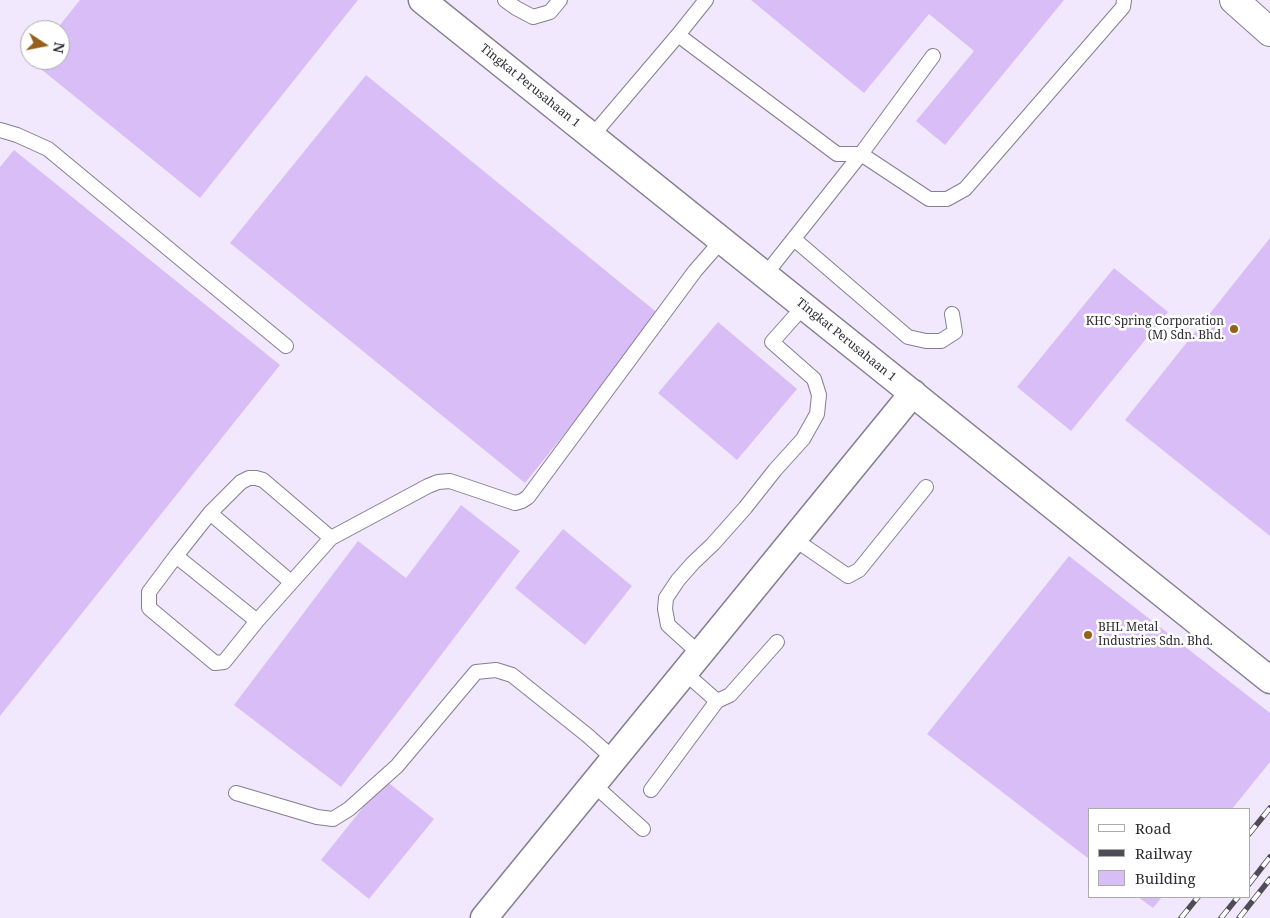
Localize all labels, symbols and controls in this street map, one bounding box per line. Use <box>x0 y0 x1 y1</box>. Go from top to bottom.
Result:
north arrow <box>20 20 70 70</box>
text: N <box>49 41 70 55</box>
street label: Tingkat Perusahaan 1 <box>477 41 583 131</box>
street label: Tingkat Perusahaan 1 <box>793 295 899 385</box>
place label: KHC Spring Corporation (M) Sdn. Bhd. <box>1086 315 1224 343</box>
marker: KHC Spring Corporation (M) Sdn. Bhd. <box>1228 323 1240 335</box>
place label: BHL Metal Industries Sdn. Bhd. <box>1098 621 1213 649</box>
marker: BHL Metal Industries Sdn. Bhd. <box>1082 629 1094 641</box>
legend <box>1088 808 1250 898</box>
text: Road <box>1135 818 1171 838</box>
text: Railway <box>1135 843 1192 863</box>
text: Building <box>1135 868 1196 888</box>

